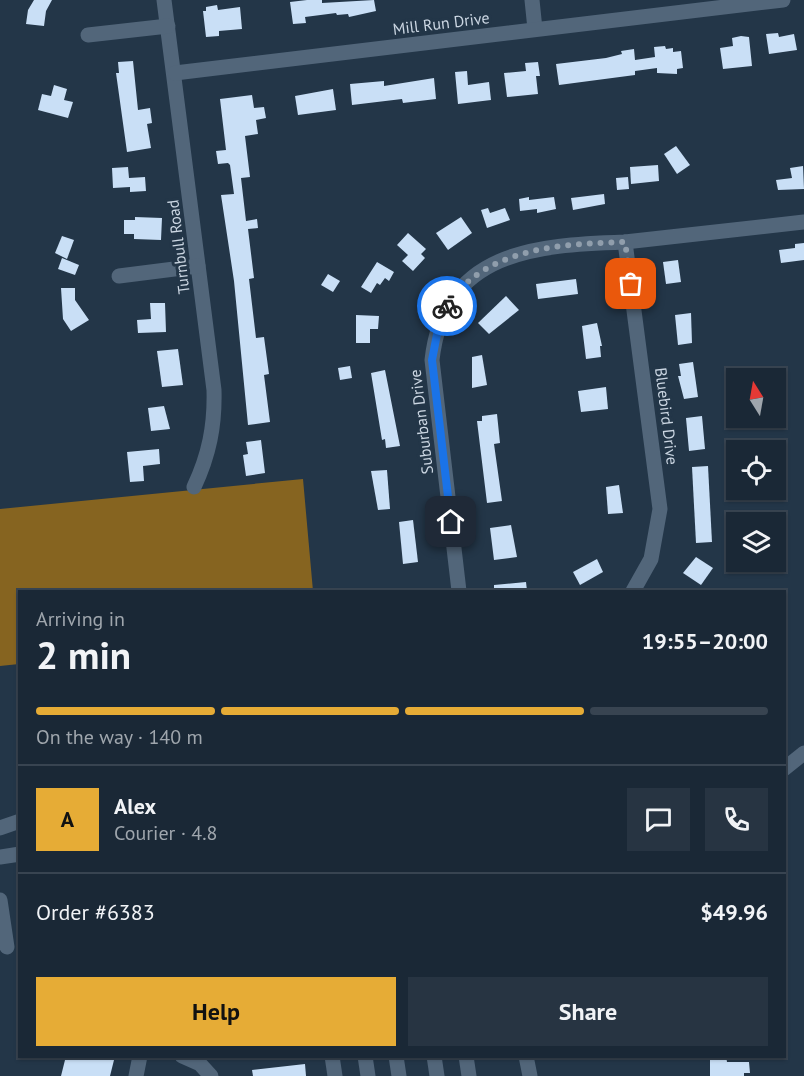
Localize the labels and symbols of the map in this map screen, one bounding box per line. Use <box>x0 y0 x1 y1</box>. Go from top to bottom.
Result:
street label: Mill Run Drive <box>391 7 491 39</box>
street label: Turnbull Road <box>162 199 194 295</box>
pin <box>605 258 656 309</box>
courier <box>417 276 477 336</box>
street label: Bluebird Drive <box>651 366 683 466</box>
north arrow <box>726 368 786 428</box>
street label: Suburban Drive <box>405 369 437 475</box>
pin <box>425 496 476 547</box>

